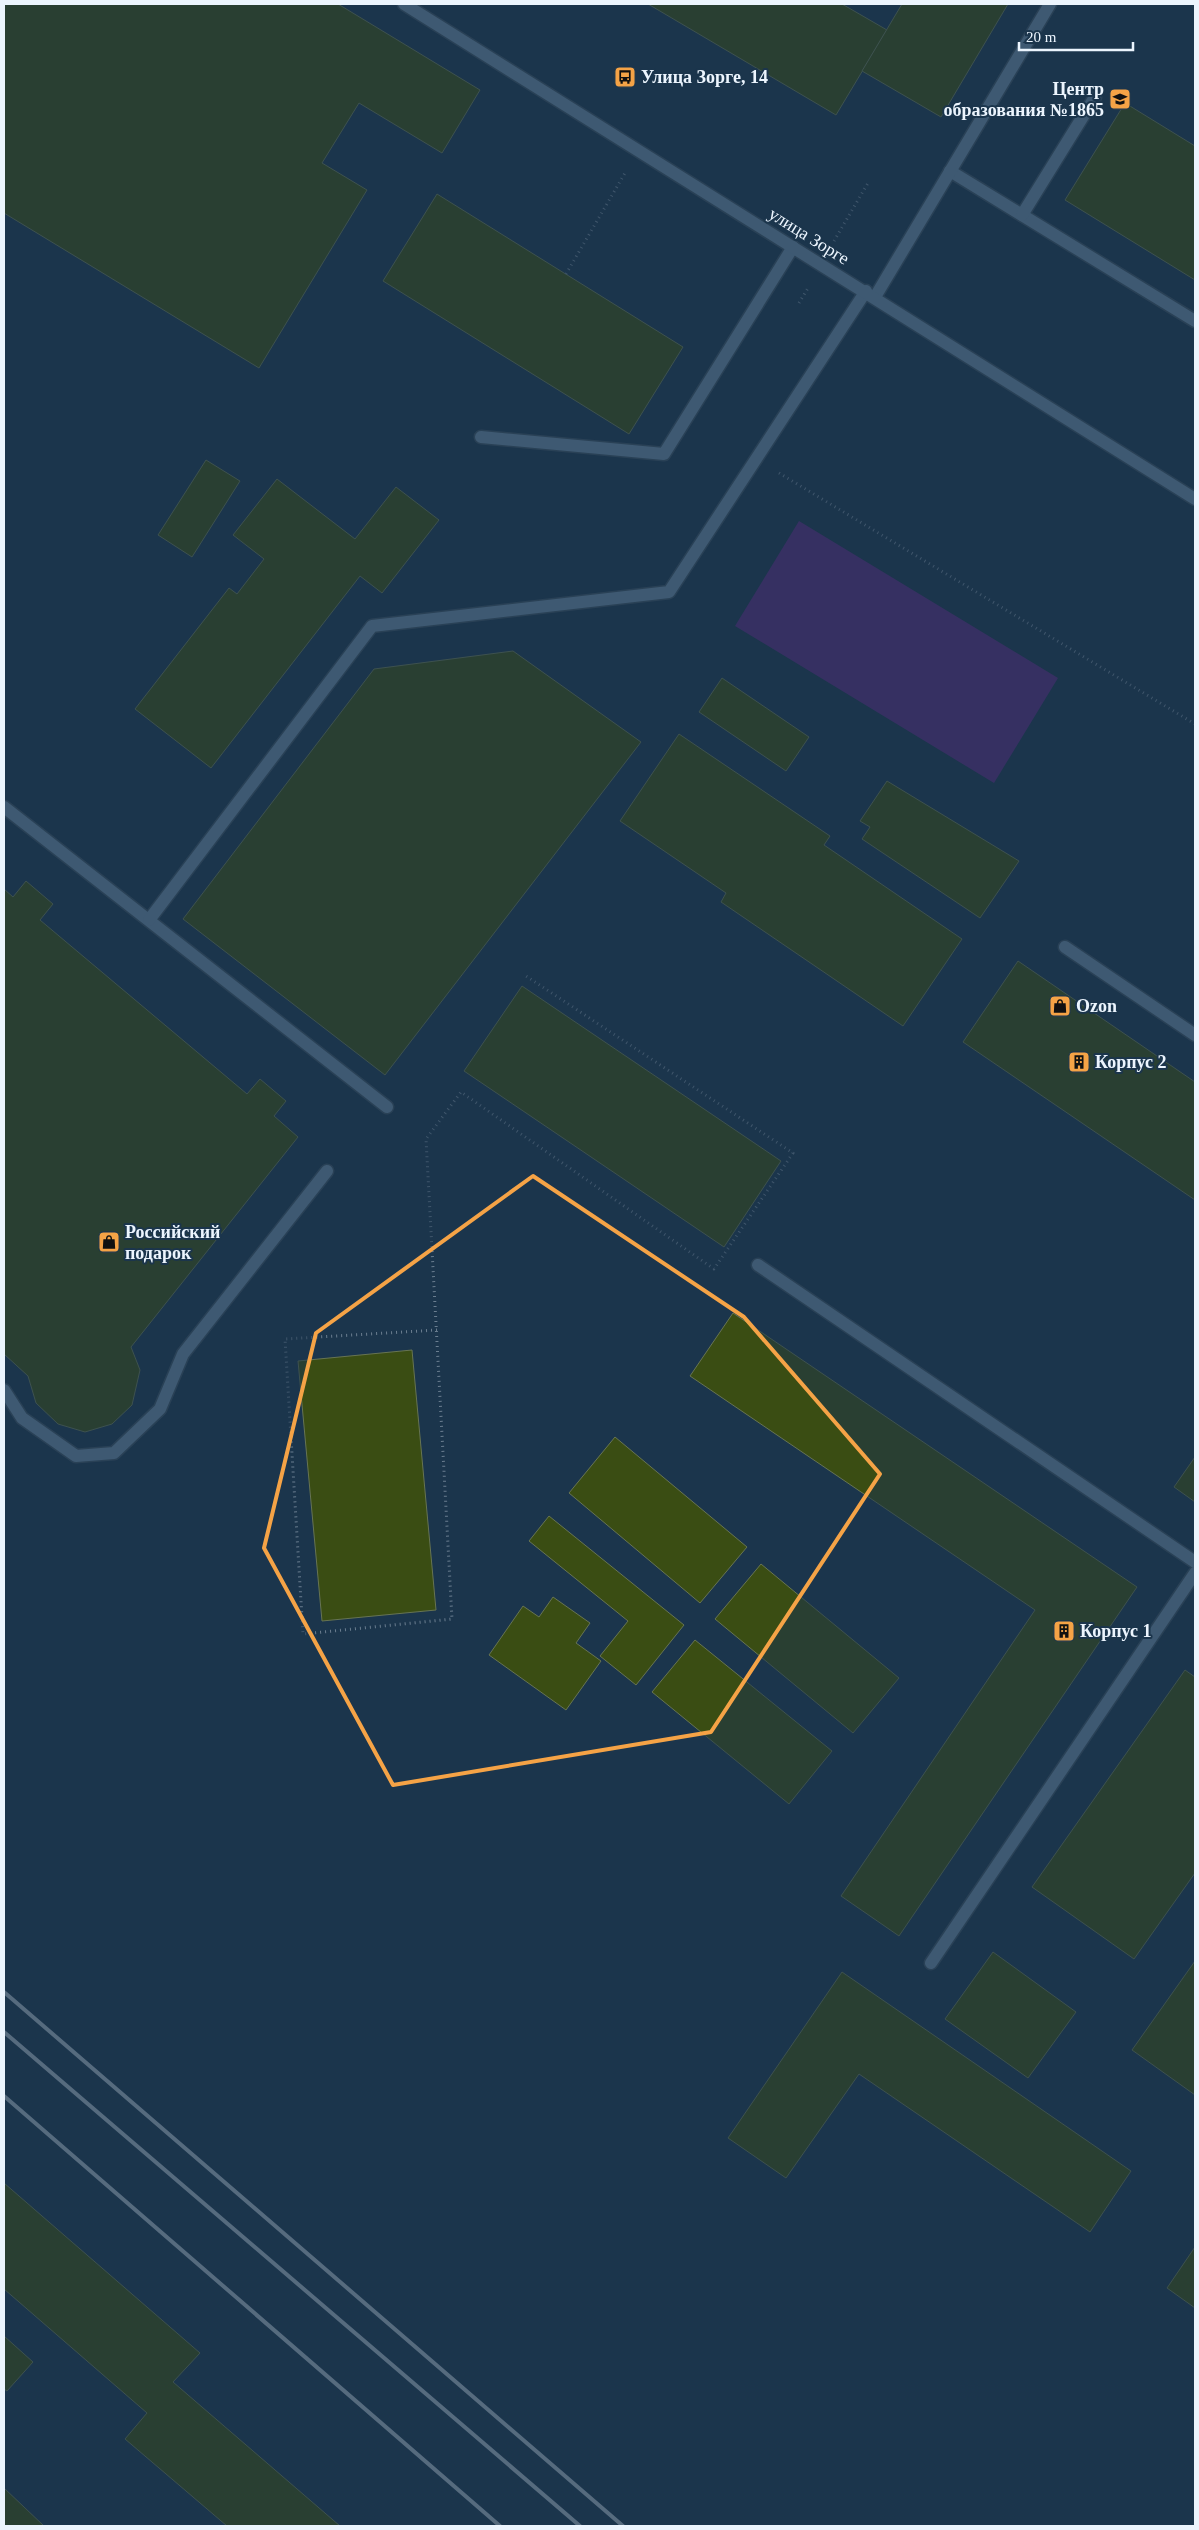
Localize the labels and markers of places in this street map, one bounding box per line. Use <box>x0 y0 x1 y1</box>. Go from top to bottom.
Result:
bus stop icon: Улица Зорге, 14 <box>613 65 637 89</box>
place label: Улица Зорге, 14 <box>641 67 768 87</box>
place label: Центр образования №1865 <box>944 79 1104 120</box>
school or university icon: Центр образования №1865 <box>1108 87 1132 111</box>
shop icon: Ozon <box>1048 994 1072 1018</box>
place label: Ozon <box>1076 996 1117 1016</box>
building icon: Корпус 2 <box>1067 1050 1091 1074</box>
place label: Корпус 2 <box>1095 1052 1166 1072</box>
place label: Российский подарок <box>125 1222 220 1263</box>
shop icon: Российский подарок <box>97 1230 121 1254</box>
building icon: Корпус 1 <box>1052 1619 1076 1643</box>
place label: Корпус 1 <box>1080 1621 1151 1641</box>

